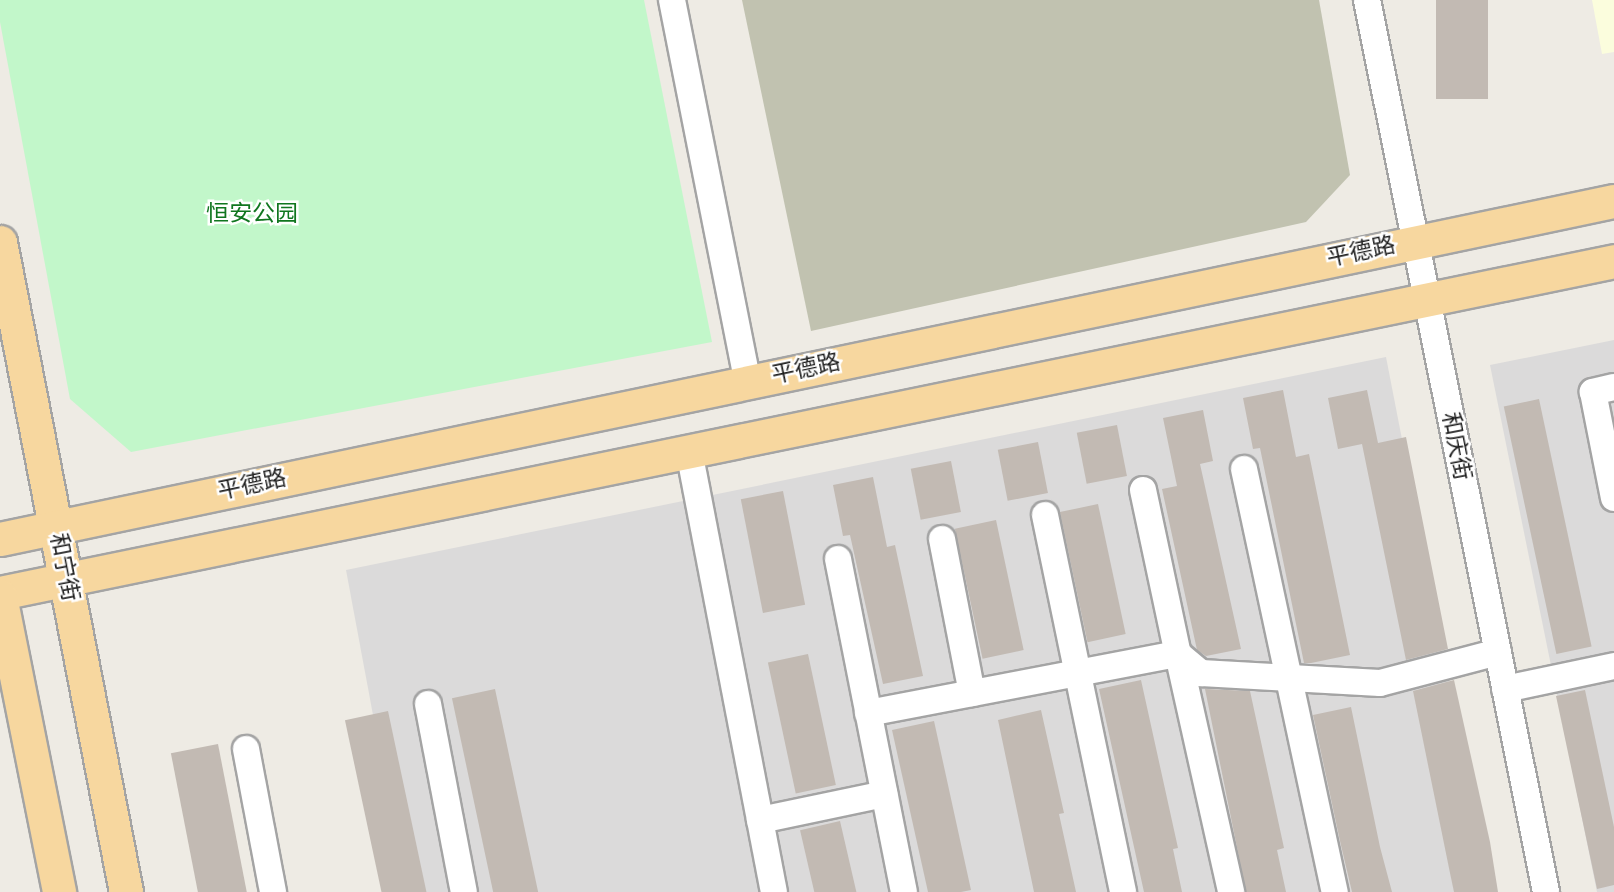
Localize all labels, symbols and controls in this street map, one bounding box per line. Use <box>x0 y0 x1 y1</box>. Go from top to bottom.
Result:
park label: 恒安公园 <box>206 199 298 227</box>
street label: 平德路 <box>1324 230 1398 272</box>
street label: 平德路 <box>769 347 843 389</box>
street label: 和庆街 <box>1437 410 1477 482</box>
street label: 平德路 <box>215 463 289 505</box>
street label: 和宁街 <box>45 531 85 603</box>

